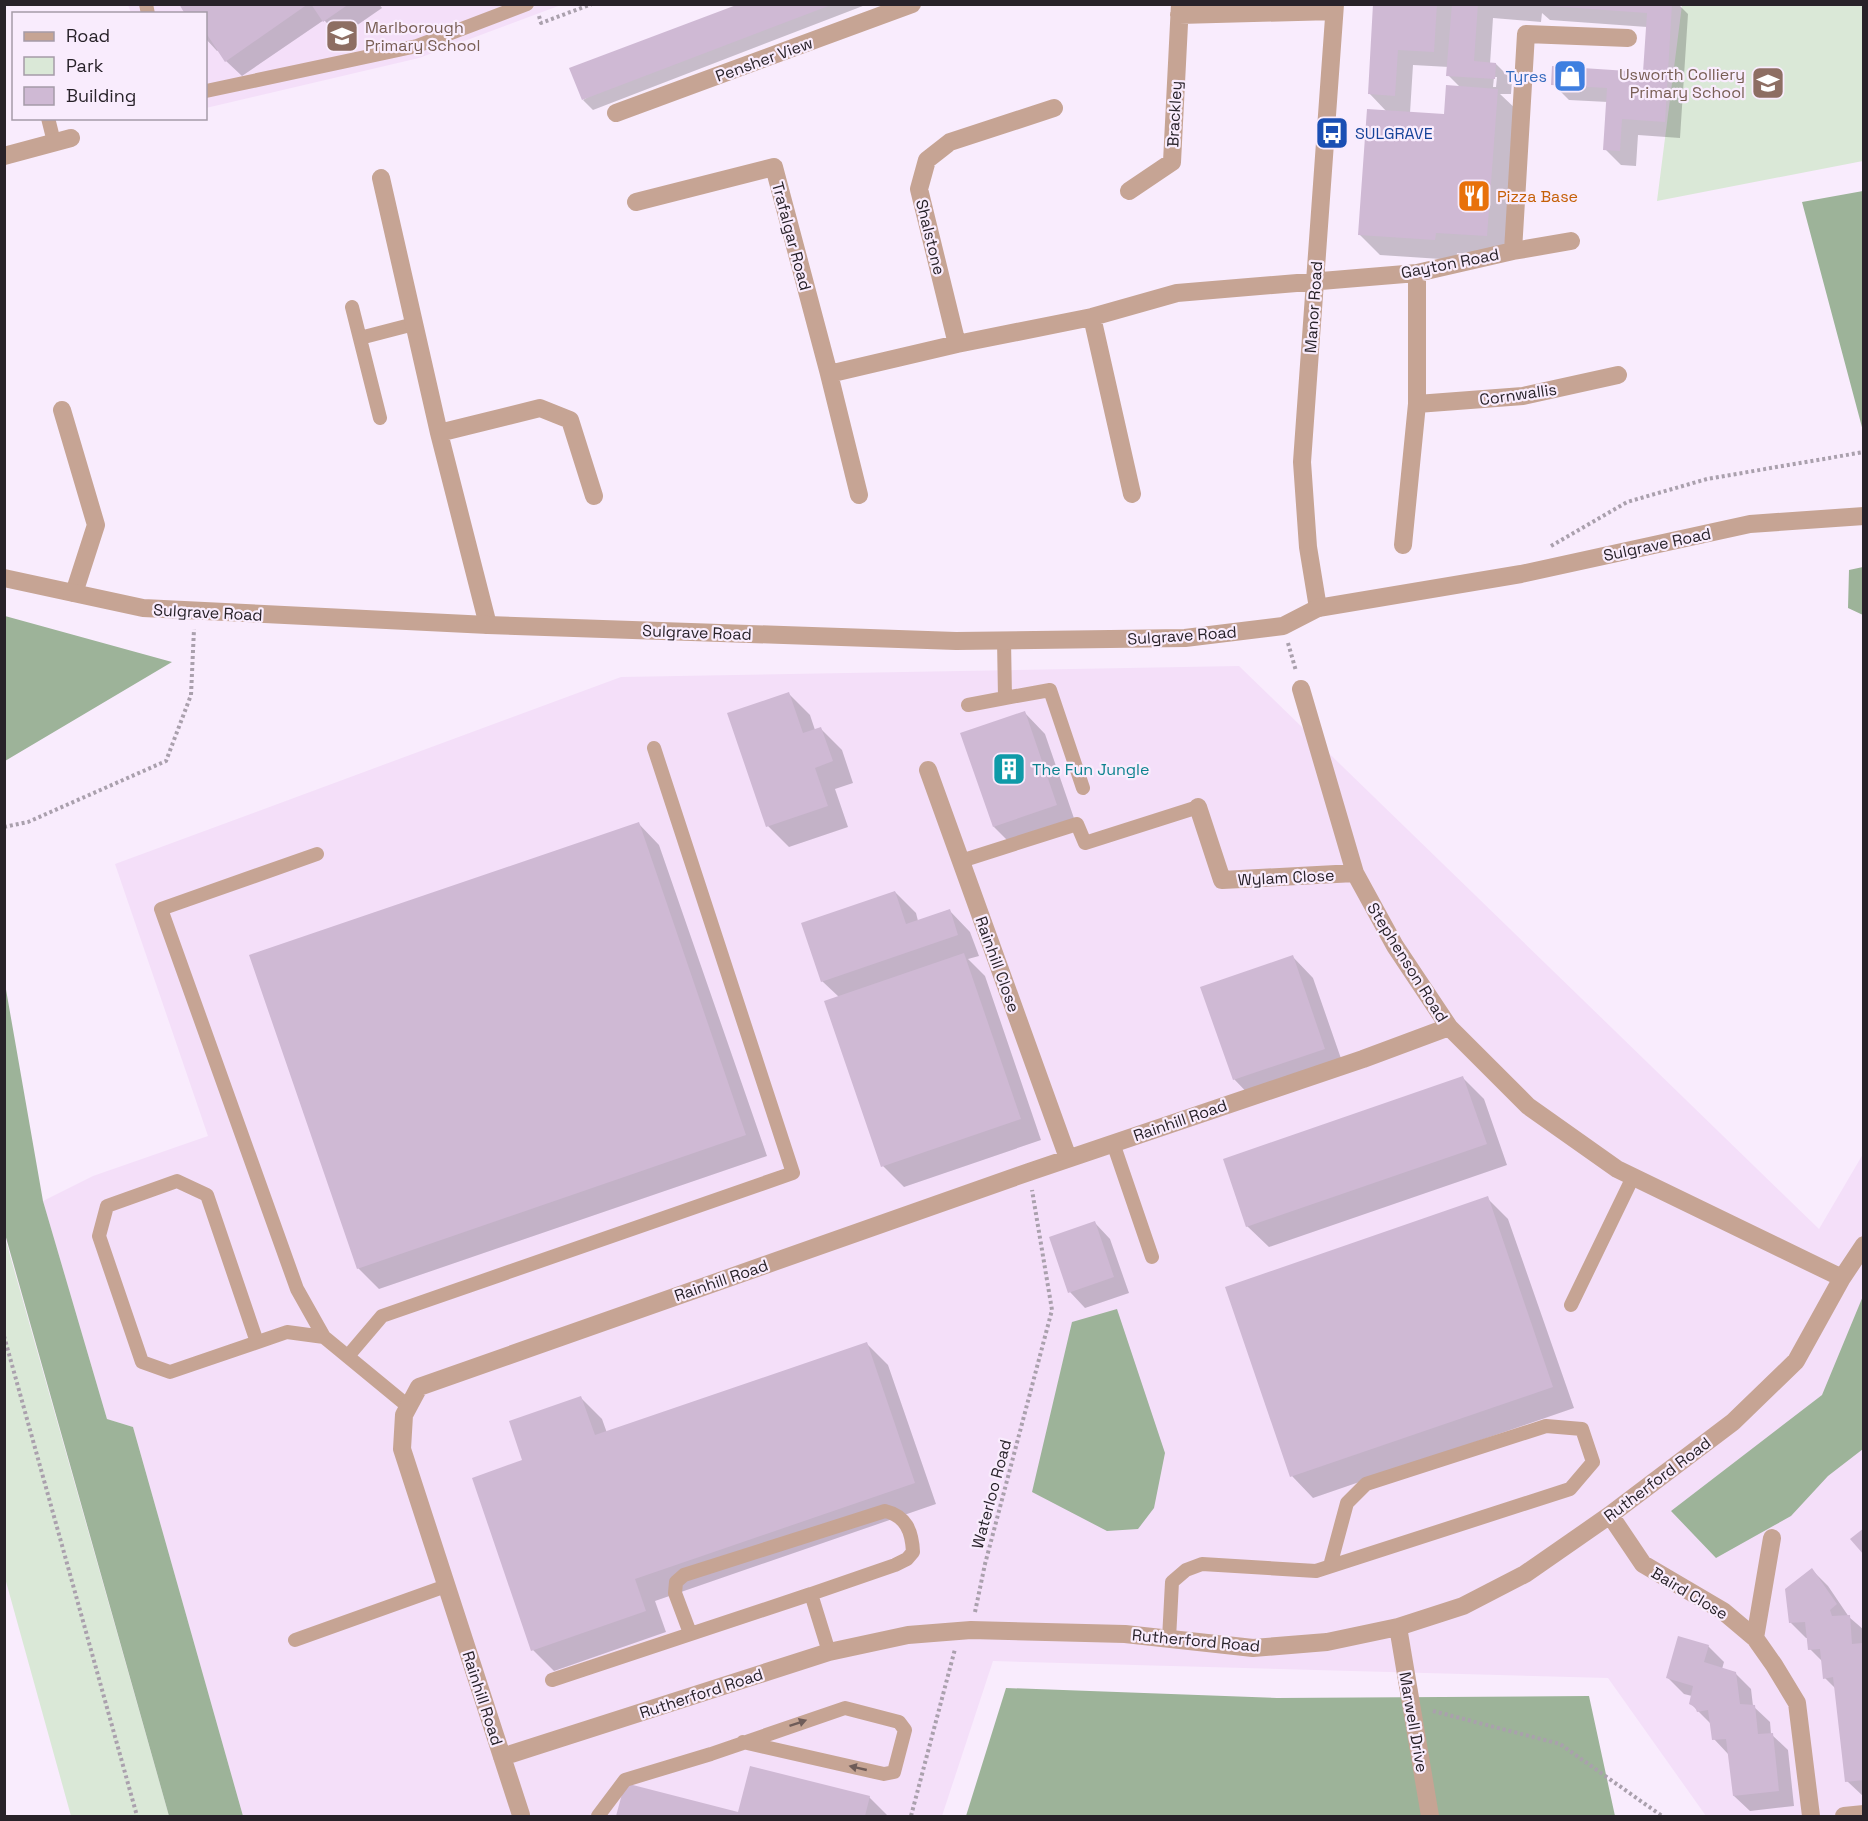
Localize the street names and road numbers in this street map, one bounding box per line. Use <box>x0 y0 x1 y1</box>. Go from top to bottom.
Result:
street label: Pensher View <box>713 32 816 87</box>
street label: Brackley <box>1162 80 1187 148</box>
street label: Trafalgar Road <box>767 180 816 293</box>
street label: Shalstone <box>911 197 950 277</box>
street label: Gayton Road <box>1399 244 1501 283</box>
street label: Manor Road <box>1300 260 1327 354</box>
street label: Cornwallis <box>1478 379 1558 410</box>
street label: Sulgrave Road <box>1601 523 1713 566</box>
street label: Sulgrave Road <box>153 599 263 626</box>
street label: Sulgrave Road <box>642 620 752 645</box>
street label: Sulgrave Road <box>1127 621 1237 650</box>
street label: Wylam Close <box>1237 864 1335 891</box>
street label: Stephenson Road <box>1362 898 1453 1026</box>
street label: Rainhill Close <box>970 913 1025 1015</box>
street label: Rainhill Road <box>1130 1095 1230 1146</box>
street label: Rainhill Road <box>671 1255 771 1306</box>
street label: Rutherford Road <box>1600 1432 1715 1526</box>
street label: Waterloo Road <box>967 1437 1016 1551</box>
street label: Baird Close <box>1648 1562 1732 1625</box>
street label: Rutherford Road <box>1131 1624 1261 1657</box>
street label: Rainhill Road <box>457 1648 508 1748</box>
street label: Rutherford Road <box>637 1664 766 1723</box>
street label: Marwell Drive <box>1394 1670 1433 1774</box>

